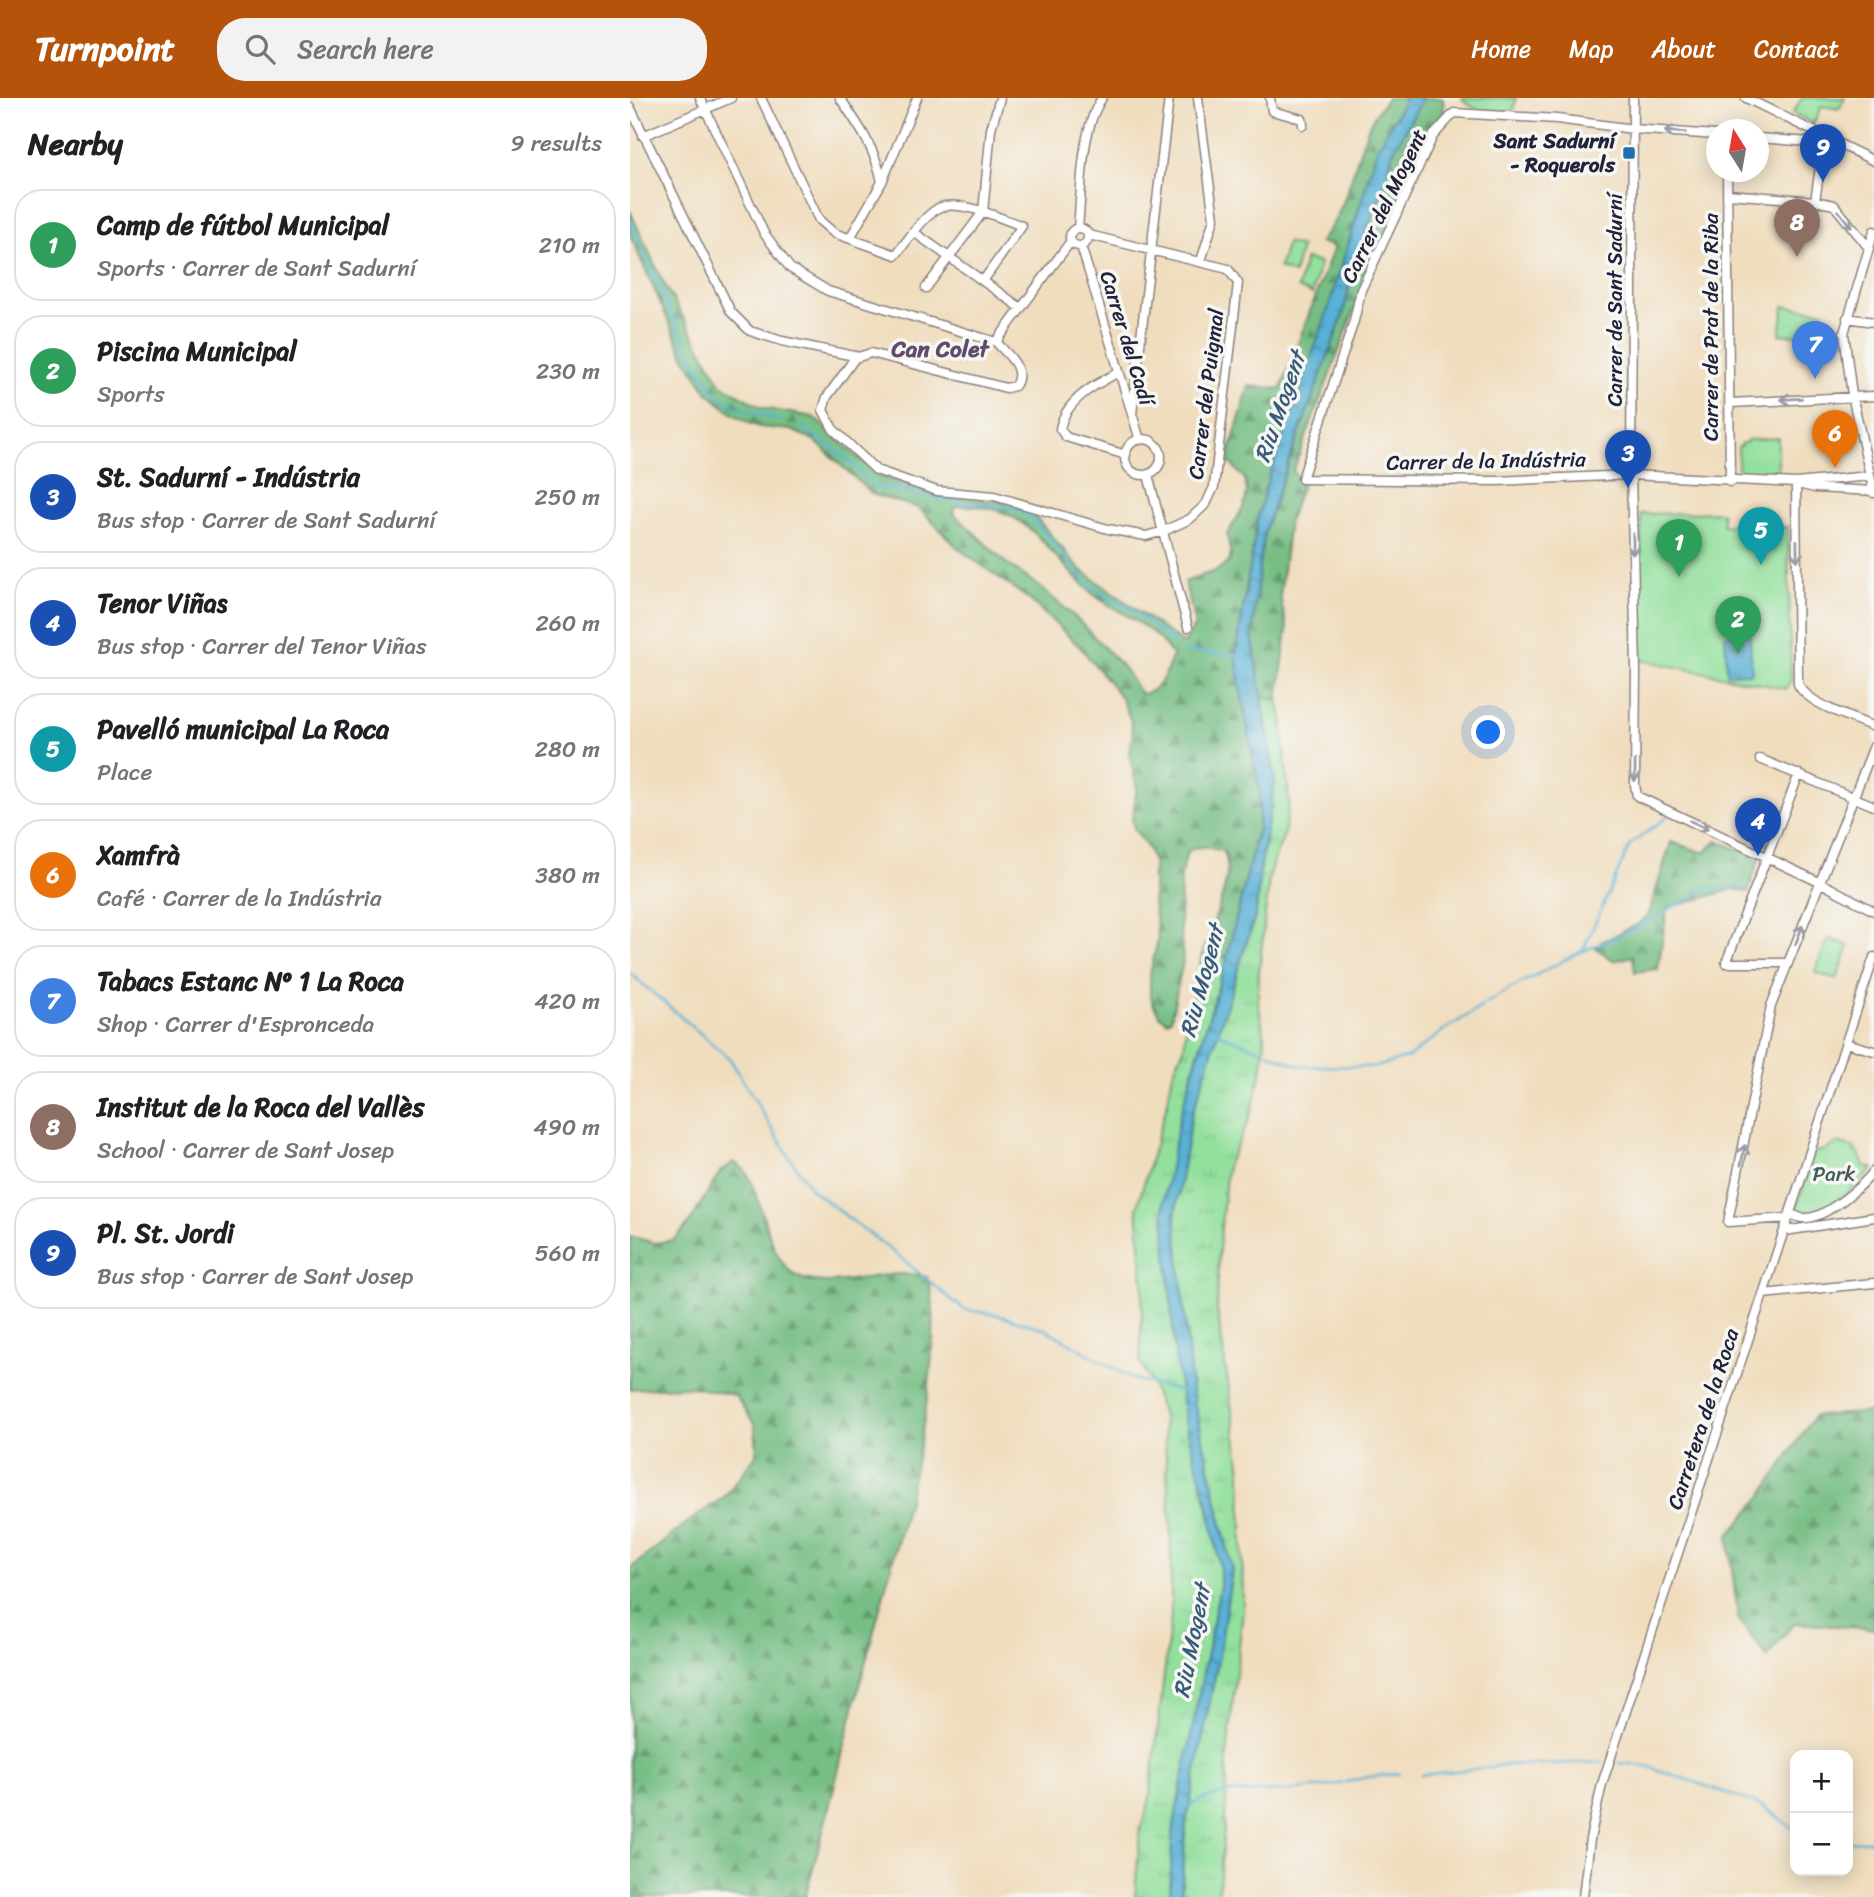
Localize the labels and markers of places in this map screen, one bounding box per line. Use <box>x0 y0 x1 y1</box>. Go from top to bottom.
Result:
place label: Sant Sadurní - Roquerols <box>1493 122 1618 184</box>
pin: 9 <box>1800 124 1846 182</box>
marker: Sant Sadurní - Roquerols <box>1621 145 1637 161</box>
pin: 8 <box>1774 199 1820 257</box>
pin: 7 <box>1792 321 1838 379</box>
pin: 6 <box>1812 410 1858 468</box>
pin: 3 <box>1605 430 1651 488</box>
pin: 5 <box>1738 507 1784 565</box>
pin: 1 <box>1656 519 1702 577</box>
pin: 2 <box>1715 596 1761 654</box>
pin: 4 <box>1735 798 1781 856</box>

